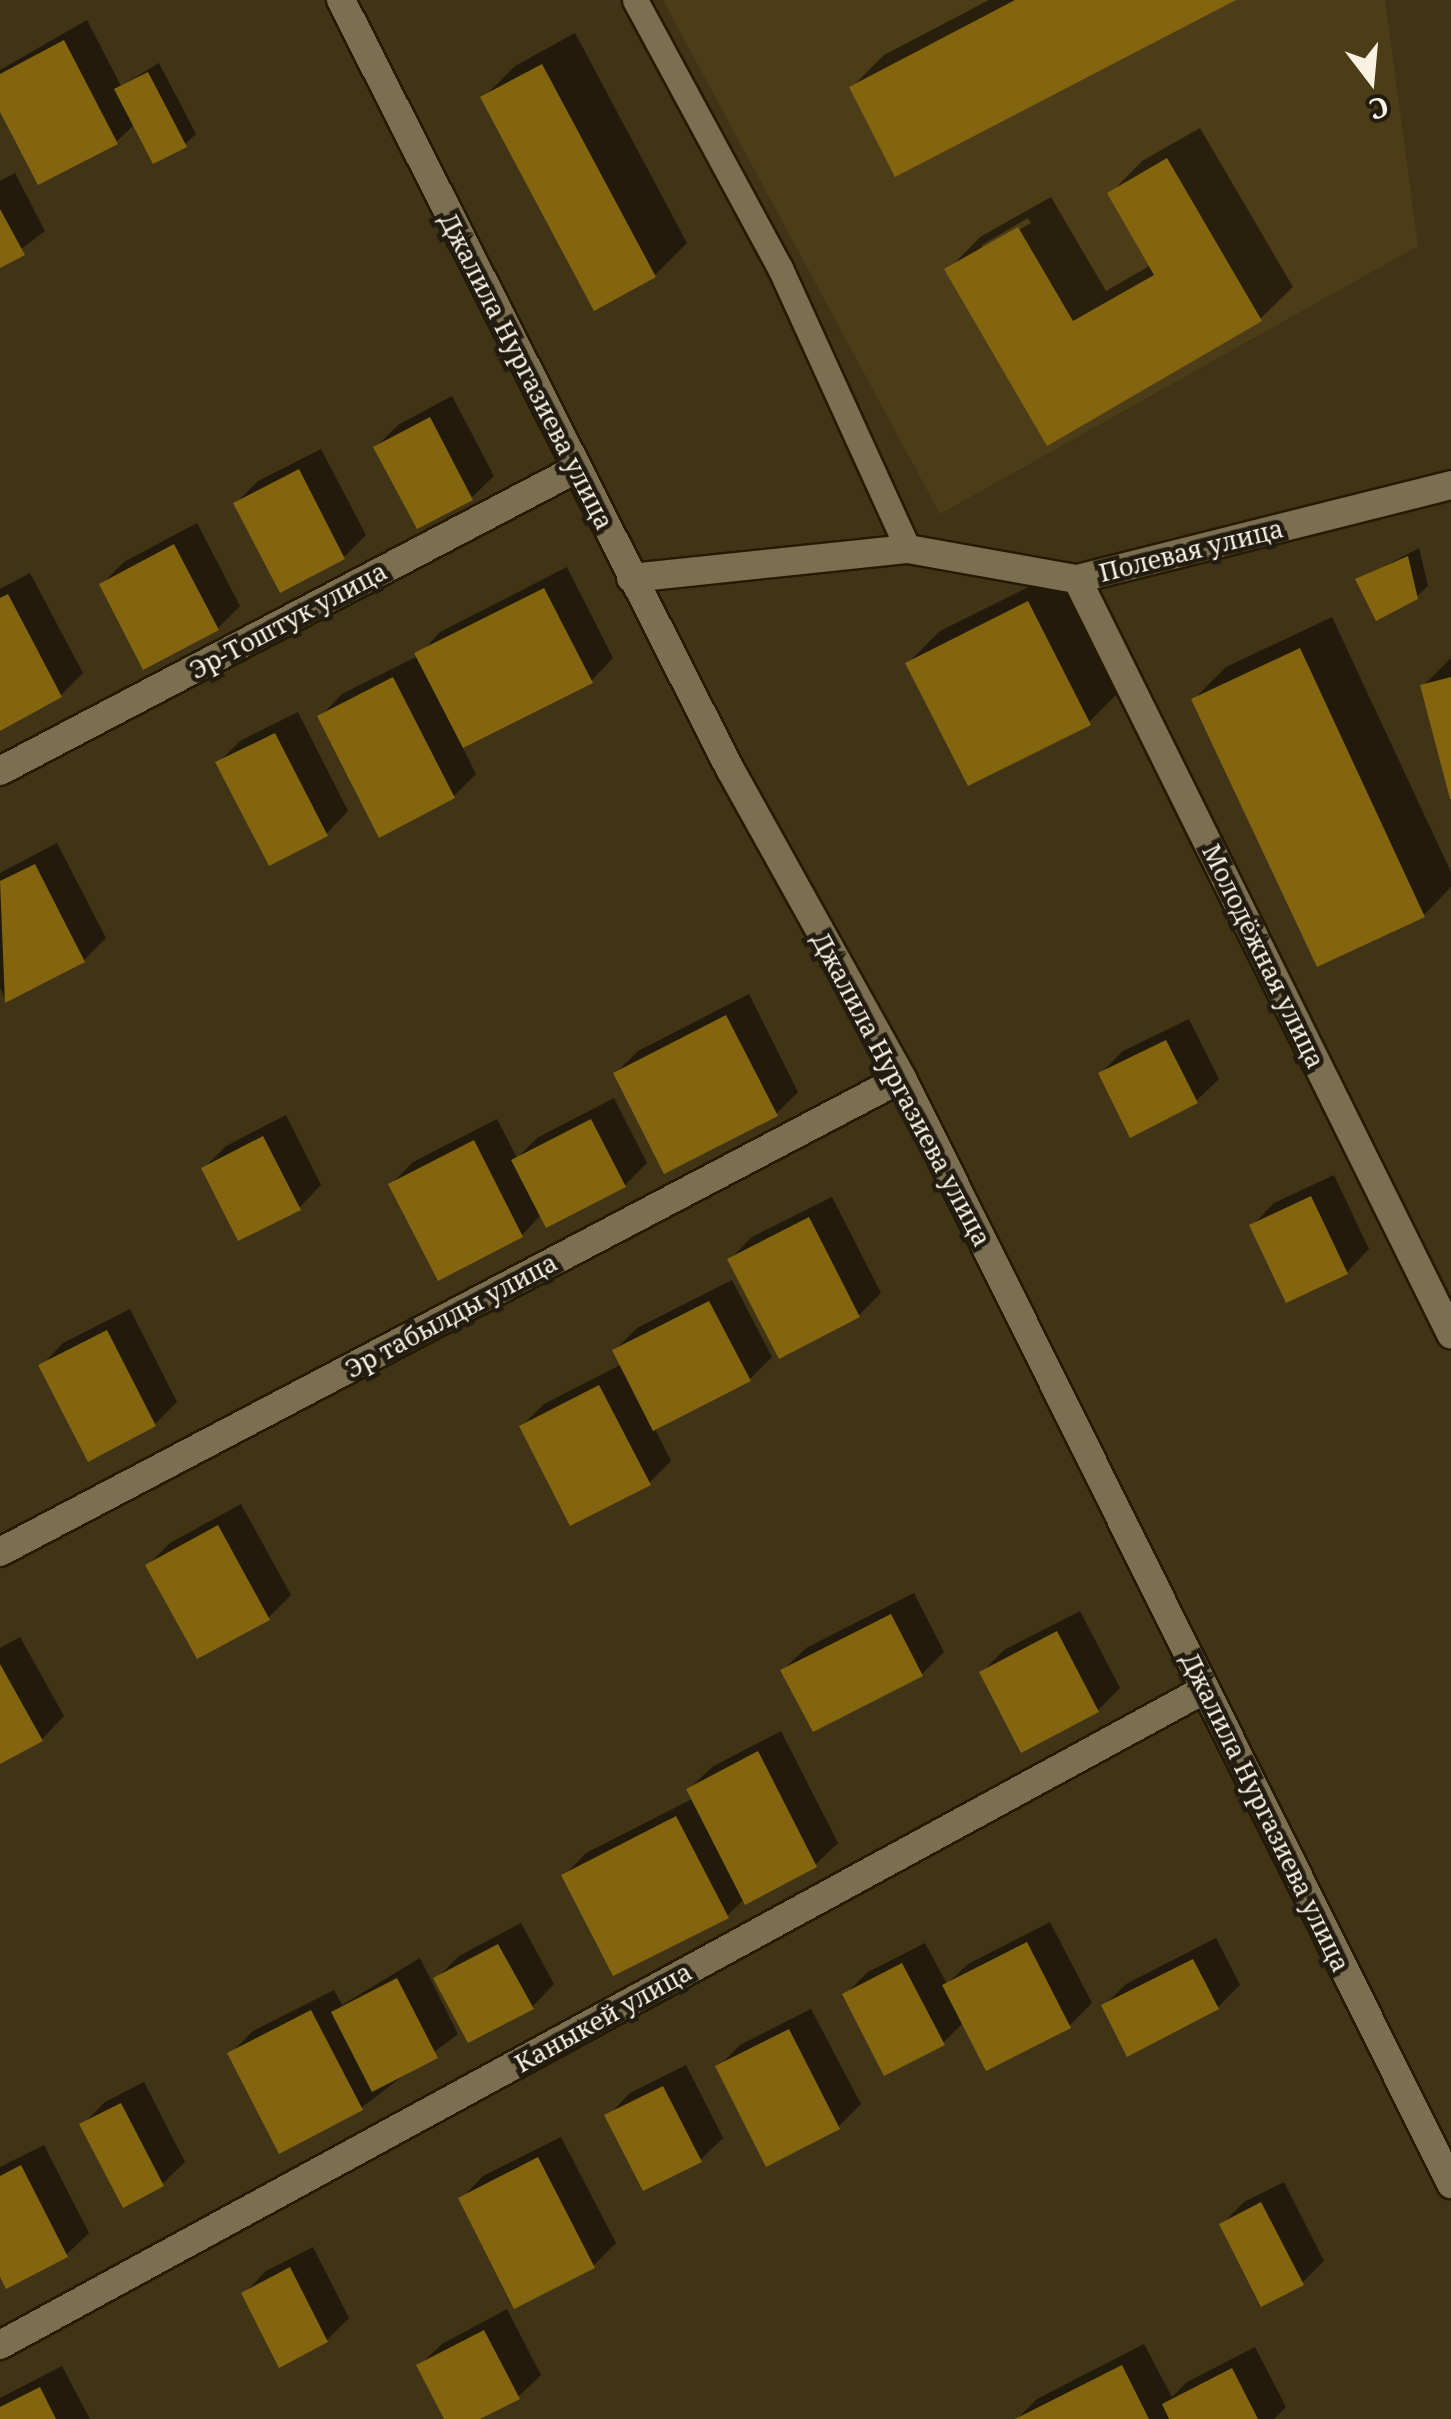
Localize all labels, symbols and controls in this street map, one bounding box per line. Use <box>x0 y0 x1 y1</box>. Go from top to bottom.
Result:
north arrow <box>1321 30 1421 130</box>
text: С <box>1365 88 1393 130</box>
street label: Джалила Нургазиева улица <box>434 208 620 534</box>
street label: Полевая улица <box>1096 513 1286 587</box>
street label: Эр-Тоштук улица <box>184 555 392 685</box>
street label: Молодёжная улица <box>1197 839 1331 1073</box>
street label: Джалила Нургазиева улица <box>806 927 998 1251</box>
street label: Эр табылды улица <box>340 1246 562 1384</box>
street label: Джалила Нургазиева улица <box>1176 1648 1356 1976</box>
street label: Каныкей улица <box>509 1956 697 2078</box>

